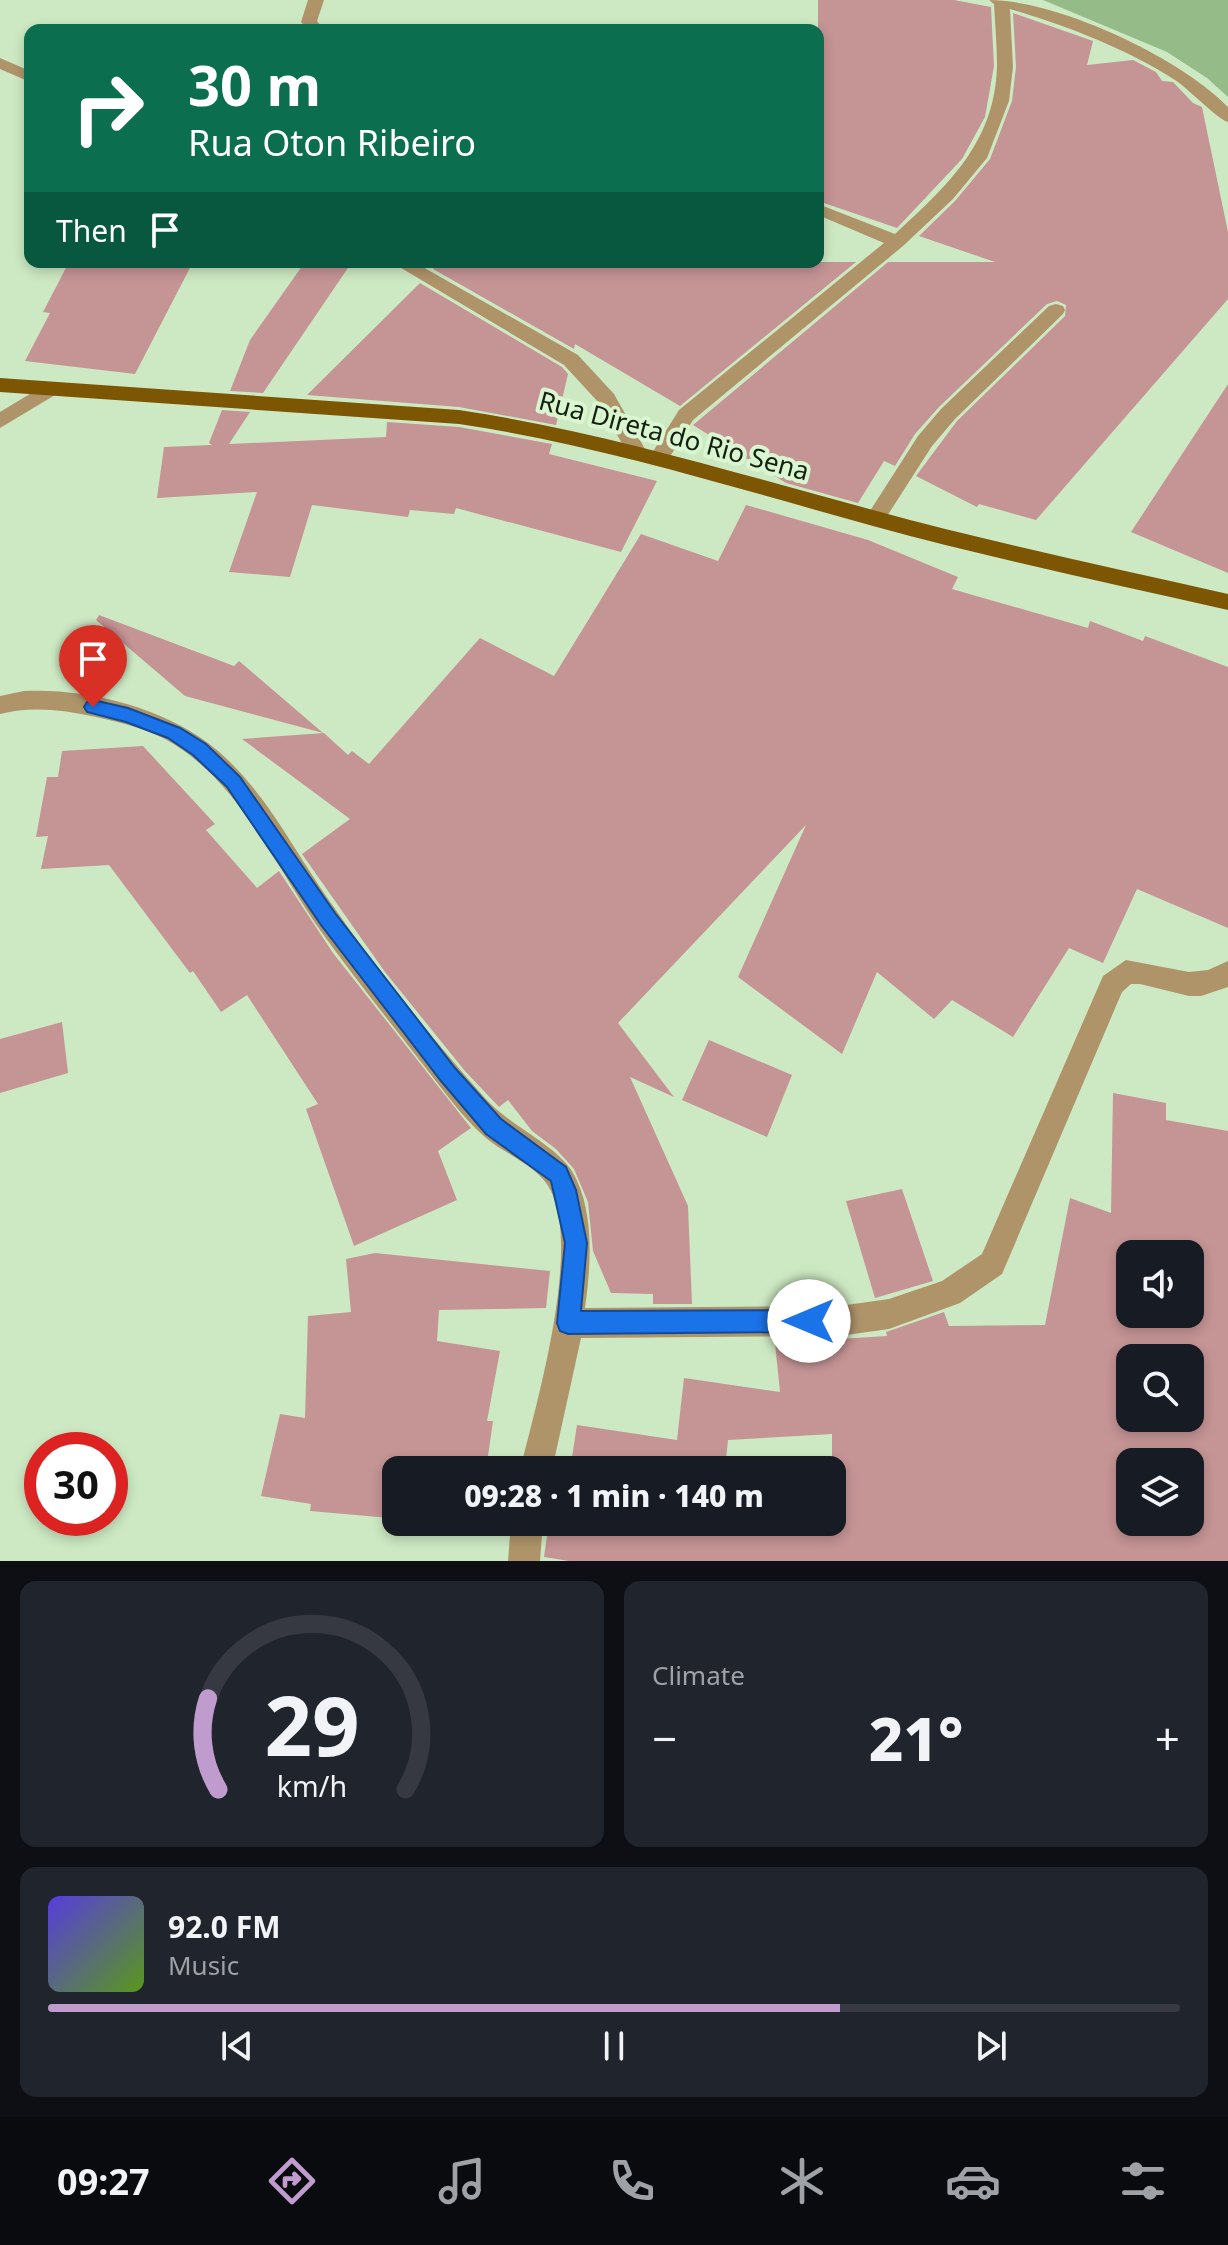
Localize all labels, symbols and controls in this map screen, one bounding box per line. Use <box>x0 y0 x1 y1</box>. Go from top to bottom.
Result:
text: 30 m <box>188 46 321 122</box>
icon: right <box>56 56 160 160</box>
text: Rua Oton Ribeiro <box>188 118 476 167</box>
icon: arrive <box>143 208 187 252</box>
text: Then <box>56 210 127 251</box>
street label: Rua Direta do Rio Sena <box>535 382 813 488</box>
pin <box>59 625 127 707</box>
icon: arrive <box>71 637 115 681</box>
map controls <box>1116 1240 1204 1536</box>
button: sound <box>1116 1240 1204 1328</box>
position arrow <box>767 1279 851 1363</box>
button: search <box>1116 1344 1204 1432</box>
speed limit sign: 30 <box>24 1432 128 1536</box>
button: layers <box>1116 1448 1204 1536</box>
text: 09:28 · 1 min · 140 m <box>464 1475 764 1516</box>
text: Climate <box>652 1657 745 1693</box>
text: 29 <box>264 1667 360 1780</box>
text: 21° <box>869 1697 963 1779</box>
text: − <box>652 1708 677 1768</box>
text: + <box>1155 1708 1180 1768</box>
text: km/h <box>277 1766 347 1805</box>
text: 92.0 FM <box>168 1906 280 1947</box>
text: Music <box>168 1947 239 1983</box>
icon: previous <box>215 2024 259 2068</box>
icon: pause <box>592 2024 636 2068</box>
icon: next <box>969 2024 1013 2068</box>
icon: directions <box>264 2153 320 2209</box>
icon: music <box>434 2153 490 2209</box>
icon: phone <box>604 2153 660 2209</box>
icon: climate <box>774 2153 830 2209</box>
icon: car <box>945 2153 1001 2209</box>
icon: filters <box>1115 2153 1171 2209</box>
text: 09:27 <box>57 2157 150 2206</box>

